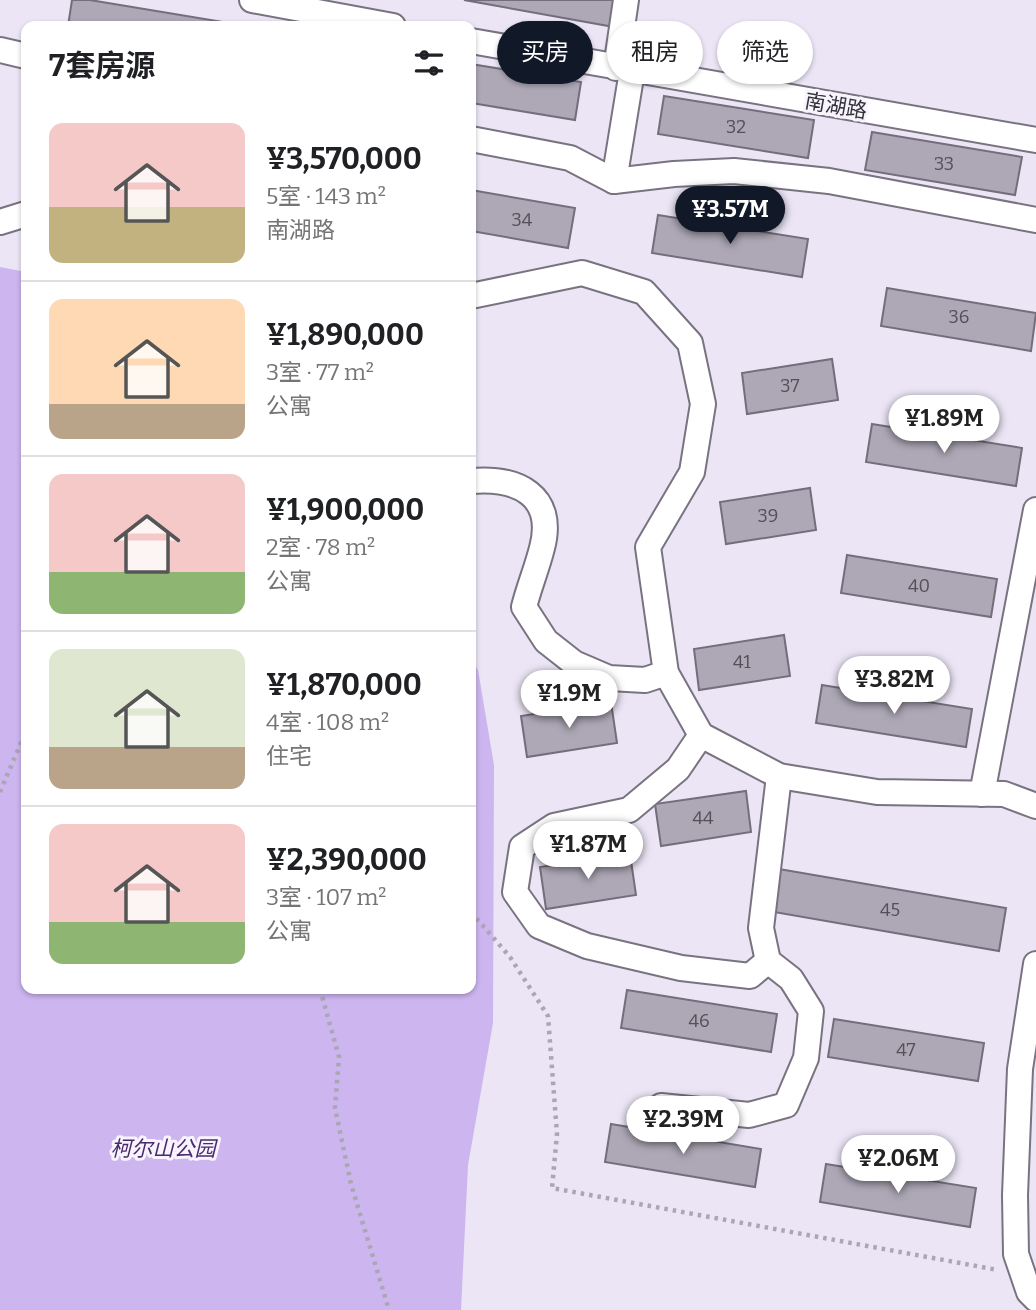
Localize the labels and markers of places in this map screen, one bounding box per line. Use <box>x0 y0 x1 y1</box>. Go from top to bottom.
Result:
pin: ¥3.57M <box>673 187 787 246</box>
pin: ¥1.89M <box>887 396 1001 455</box>
pin: ¥3.82M <box>837 656 951 716</box>
pin: ¥1.9M <box>520 670 618 730</box>
pin: ¥1.87M <box>531 822 645 881</box>
pin: ¥2.39M <box>626 1096 740 1156</box>
pin: ¥2.06M <box>841 1136 955 1195</box>

